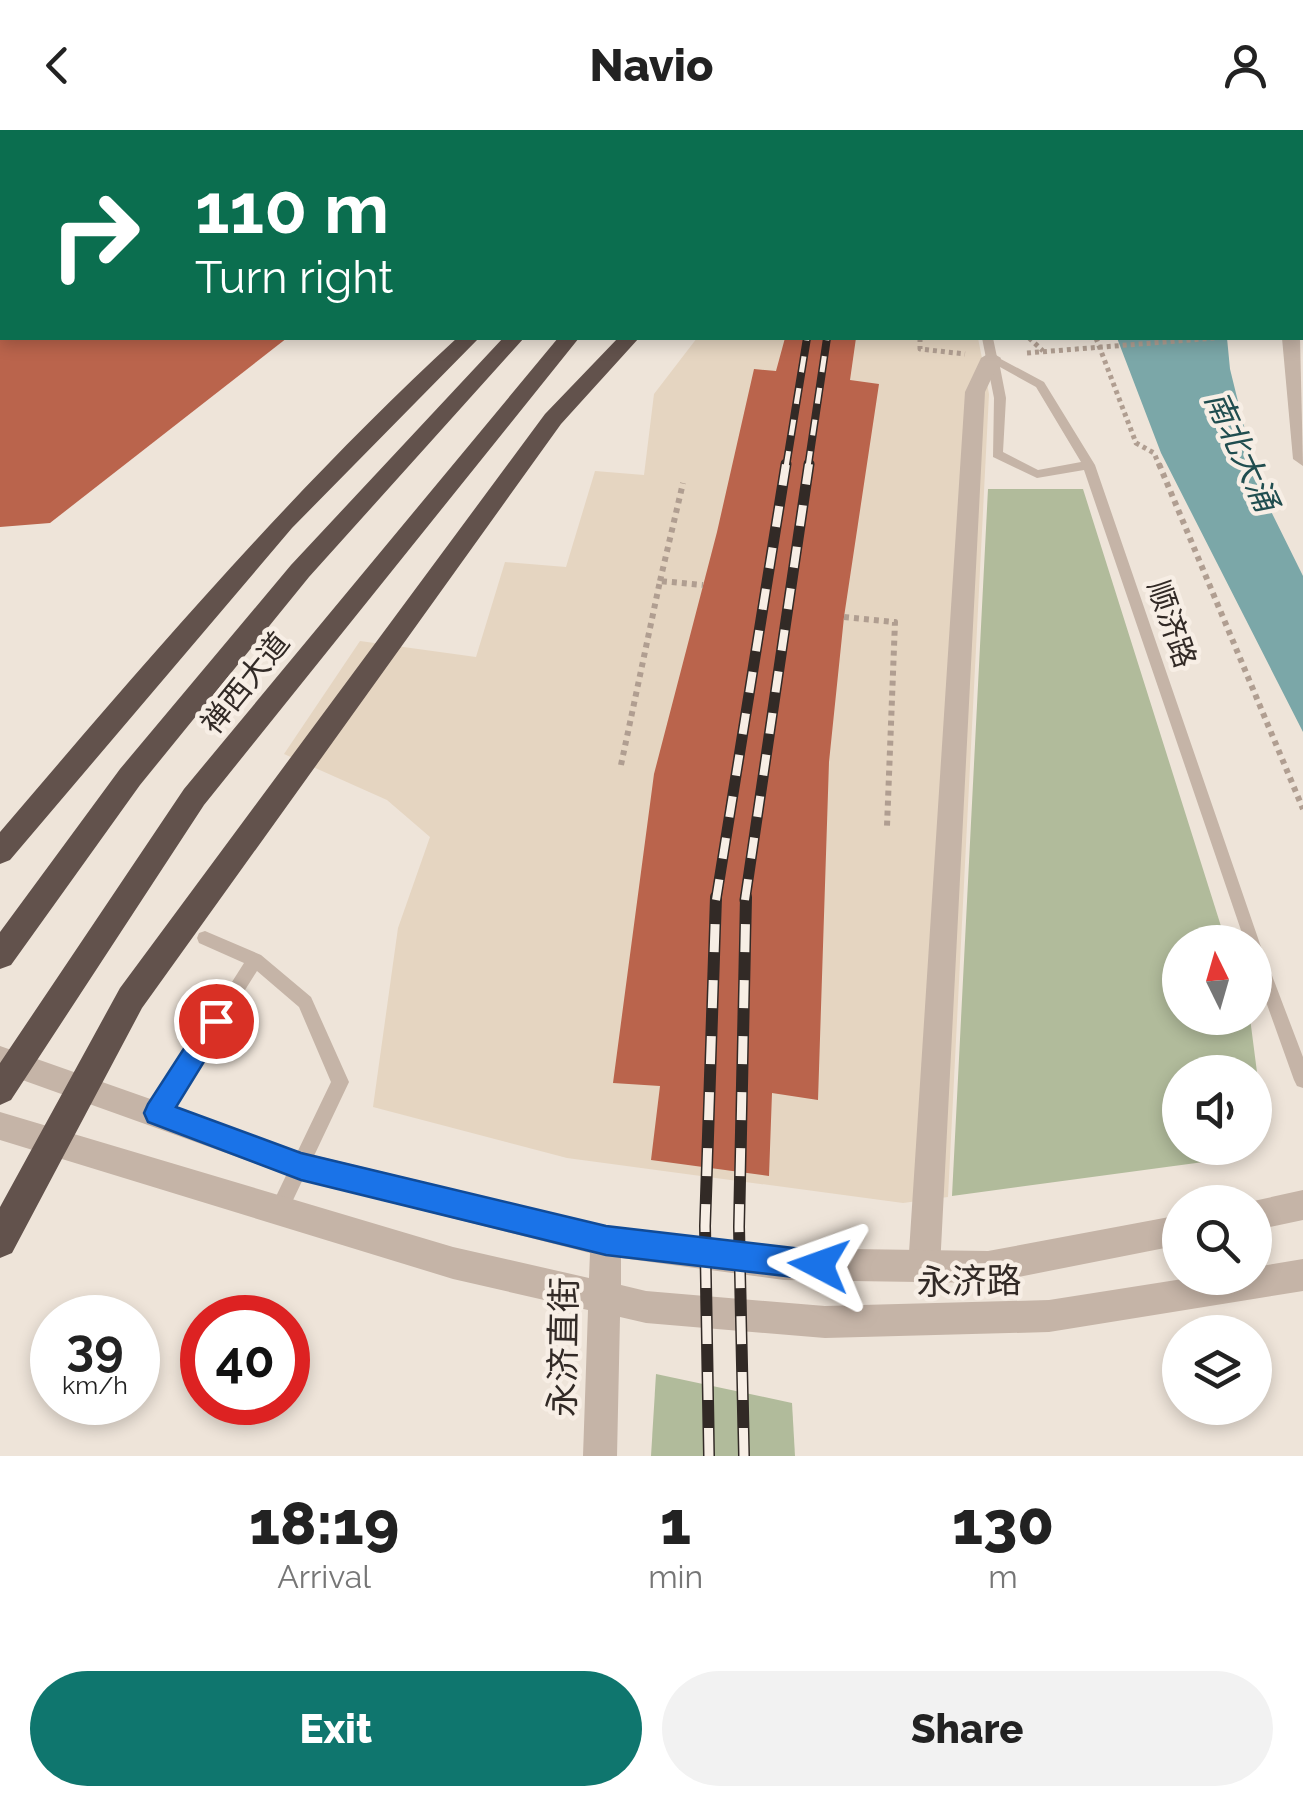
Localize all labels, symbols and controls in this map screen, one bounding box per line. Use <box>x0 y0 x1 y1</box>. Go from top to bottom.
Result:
icon: back <box>30 38 85 93</box>
icon: person <box>1218 38 1273 93</box>
text: Navio <box>590 39 713 92</box>
text: 110 m <box>195 167 389 249</box>
icon: right <box>30 170 160 300</box>
text: Turn right <box>195 251 393 304</box>
water label: 南北大涌 <box>1198 385 1287 520</box>
street label: 顺济路 <box>1141 576 1203 672</box>
street label: 禅西大道 <box>194 625 296 741</box>
north arrow <box>1162 925 1272 1035</box>
map controls <box>1162 925 1272 1425</box>
pin <box>174 979 259 1064</box>
icon: arrive <box>189 994 244 1049</box>
button: sound <box>1162 1055 1272 1165</box>
button: search <box>1162 1185 1272 1295</box>
position arrow <box>767 1213 871 1317</box>
street label: 永济路 <box>916 1260 1022 1302</box>
street label: 永济直街 <box>541 1277 585 1417</box>
speed limit sign: 40 <box>180 1295 310 1425</box>
button: layers <box>1162 1315 1272 1425</box>
text: 39 <box>66 1318 124 1377</box>
text: km/h <box>62 1370 128 1400</box>
text: 18:19 <box>249 1488 399 1558</box>
text: 1 <box>660 1488 691 1558</box>
text: 130 <box>952 1488 1054 1558</box>
text: Arrival <box>277 1558 371 1595</box>
text: min <box>648 1558 703 1595</box>
text: m <box>988 1558 1018 1595</box>
button: Exit <box>30 1671 642 1786</box>
button: Share <box>662 1671 1273 1786</box>

